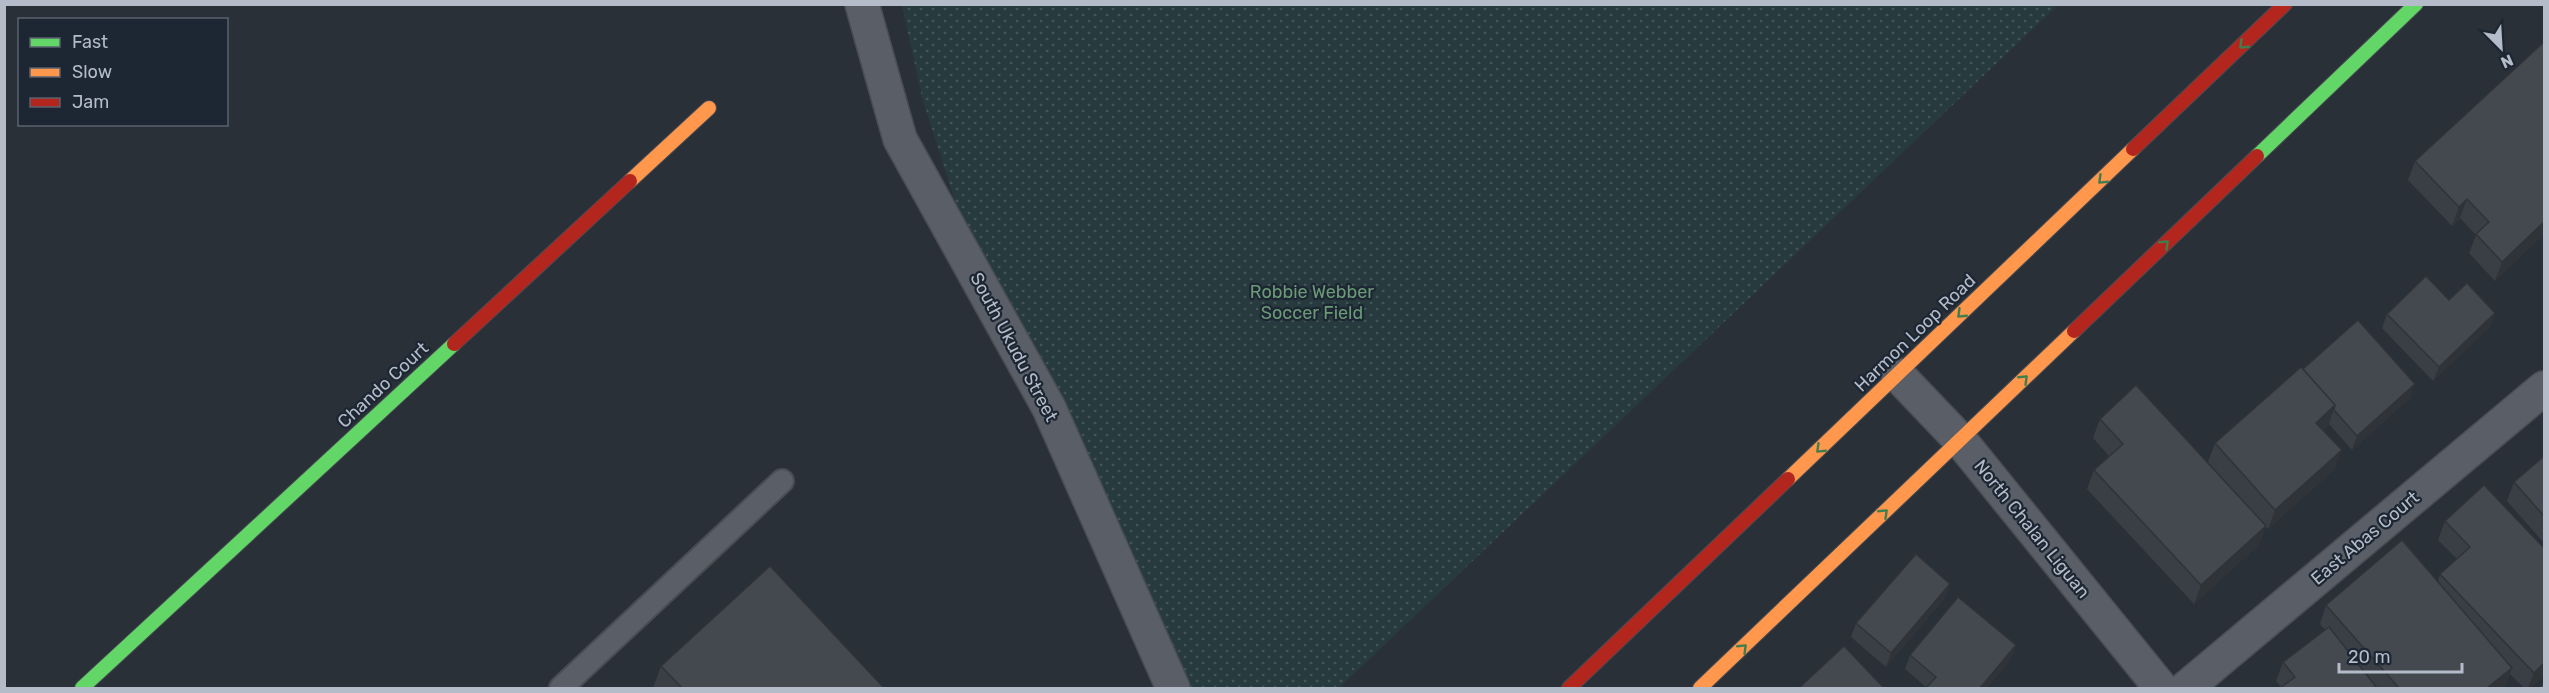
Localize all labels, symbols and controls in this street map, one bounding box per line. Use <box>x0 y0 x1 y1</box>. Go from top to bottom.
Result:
legend <box>18 18 228 126</box>
north arrow <box>2471 18 2531 78</box>
text: Fast <box>72 31 108 53</box>
one-way arrow <box>2239 38 2249 49</box>
text: N <box>2498 50 2516 72</box>
text: Slow <box>72 61 112 83</box>
text: Jam <box>72 91 109 113</box>
one-way arrow <box>2098 172 2109 183</box>
one-way arrow <box>2159 240 2169 251</box>
street label: South Ukudu Street <box>965 269 1063 425</box>
street label: Harmon Loop Road <box>1850 270 1980 396</box>
park label: Robbie Webber Soccer Field <box>1250 281 1374 324</box>
one-way arrow <box>1957 307 1968 318</box>
street label: Chando Court <box>333 337 433 433</box>
one-way arrow <box>2017 375 2028 386</box>
one-way arrow <box>1816 442 1826 453</box>
street label: North Chalan Liguan <box>1969 455 2095 603</box>
street label: East Abas Court <box>2306 486 2424 590</box>
one-way arrow <box>1876 510 1887 521</box>
scale bar <box>2339 636 2462 674</box>
one-way arrow <box>1736 644 1746 655</box>
text: 20 m <box>2348 646 2390 668</box>

